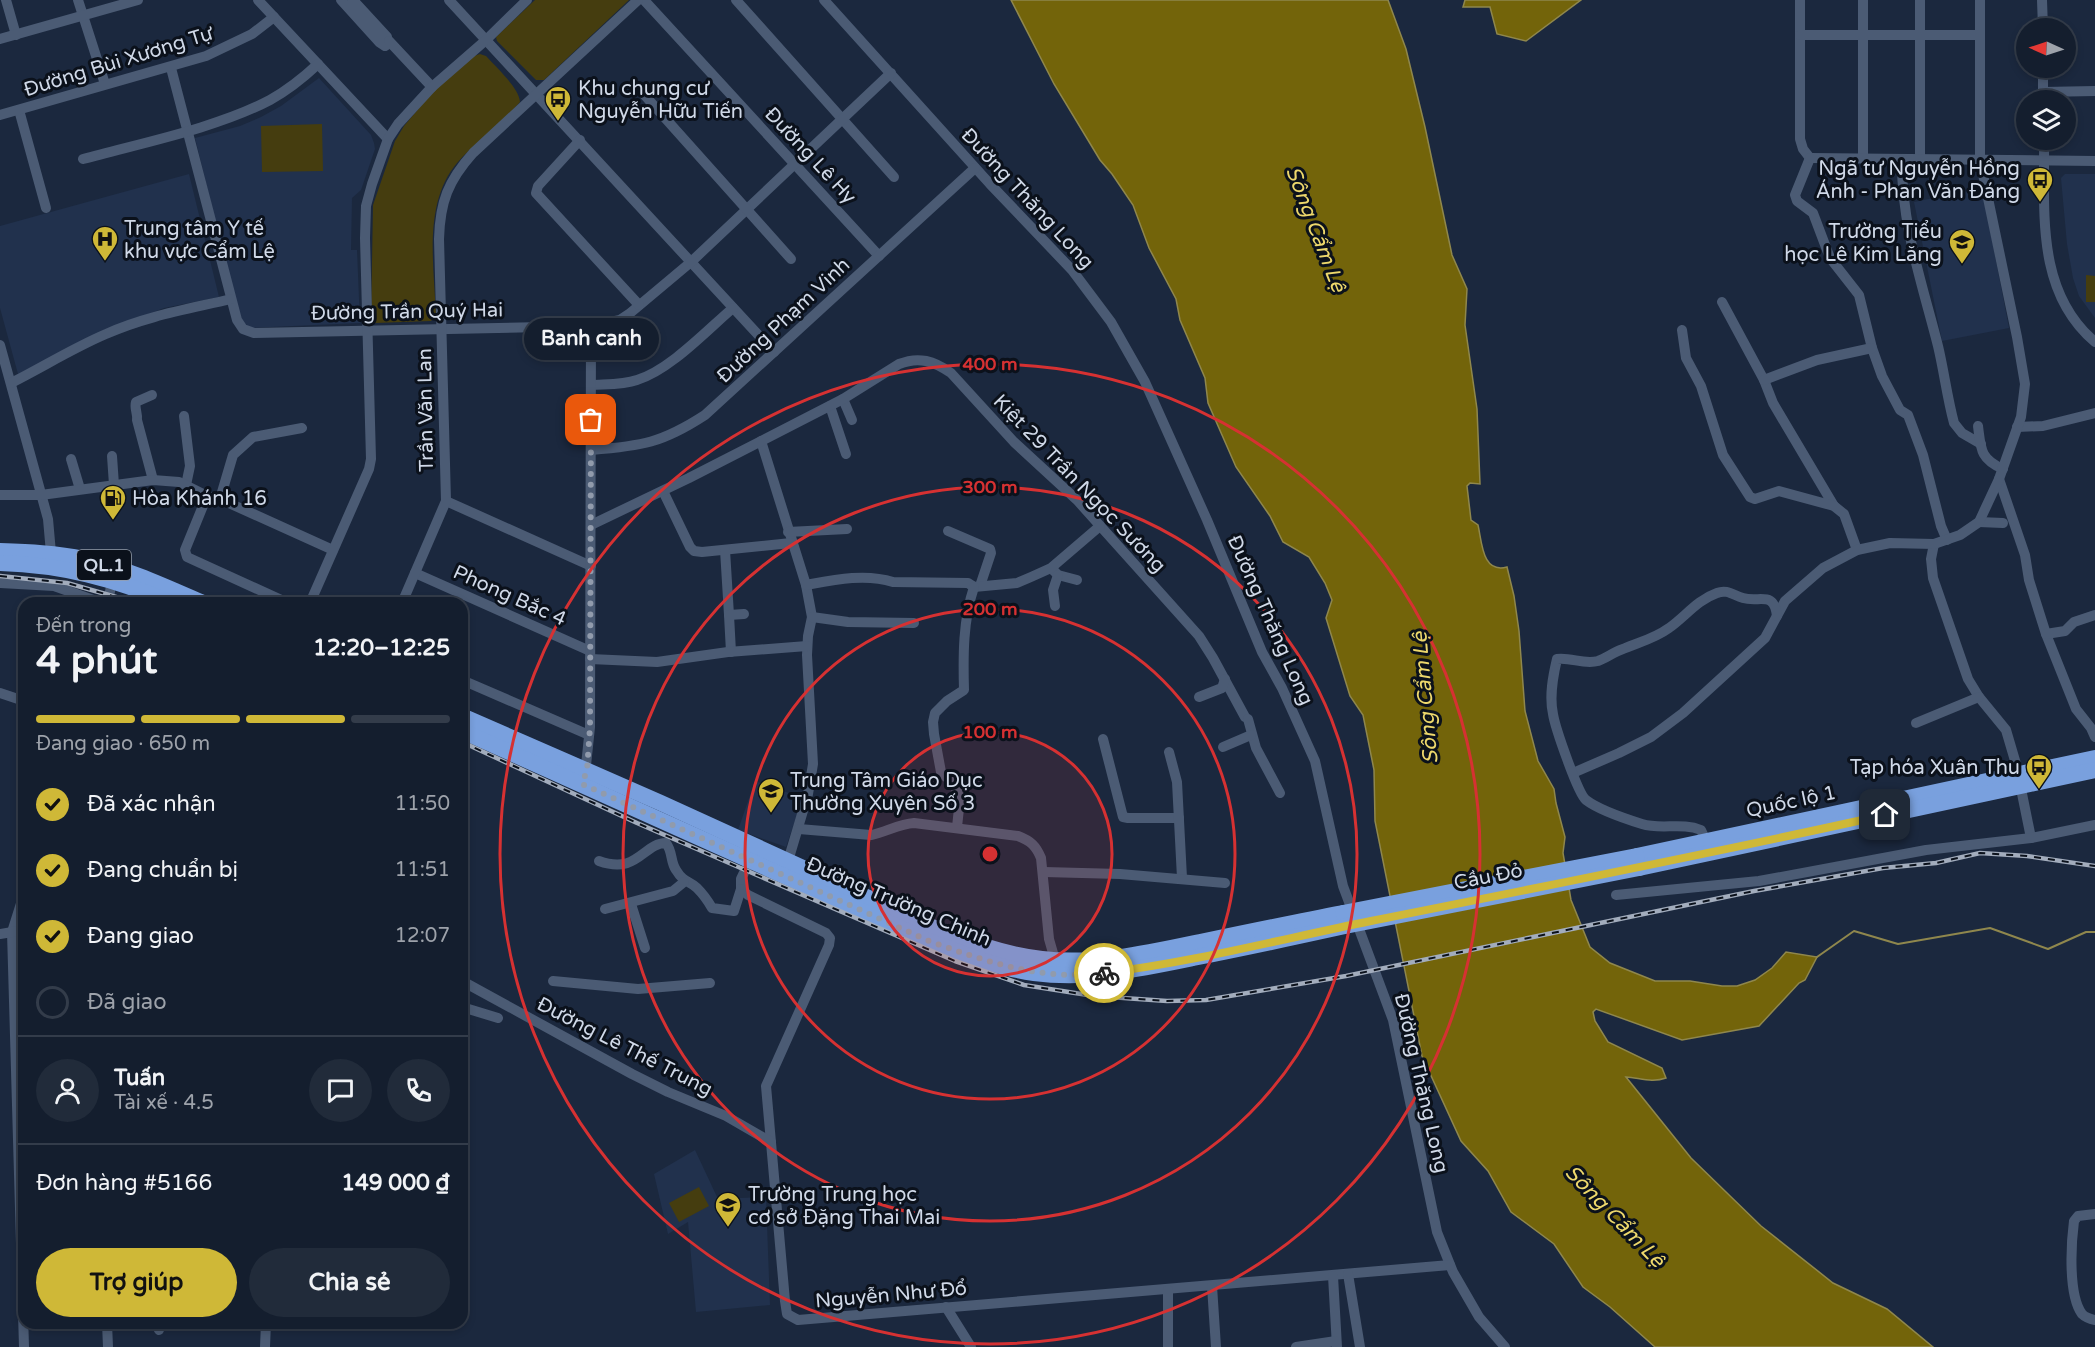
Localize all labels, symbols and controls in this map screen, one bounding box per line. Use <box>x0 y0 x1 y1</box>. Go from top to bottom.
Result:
north arrow <box>2016 18 2076 78</box>
map controls <box>2016 18 2076 150</box>
street label: Đường Bùi Xương Tự <box>21 21 217 102</box>
place label: Khu chung cư Nguyễn Hữu Tiến <box>578 77 743 124</box>
bus stop icon: Khu chung cư Nguyễn Hữu Tiến <box>543 84 573 122</box>
button: layers <box>2016 90 2076 150</box>
street label: Đường Lê Hy <box>759 102 861 209</box>
street label: Đường Thăng Long <box>956 123 1099 274</box>
place label: Ngã tư Nguyễn Hồng Ánh - Phan Văn Đáng <box>1816 157 2020 204</box>
water label: Sông Cẩm Lệ <box>1280 163 1351 296</box>
bus stop icon: Ngã tư Nguyễn Hồng Ánh - Phan Văn Đáng <box>2025 165 2055 203</box>
place label: Trung tâm Y tế khu vực Cẩm Lệ <box>124 217 275 264</box>
place label: Trường Tiểu học Lê Kim Lăng <box>1784 220 1942 267</box>
hospital icon: Trung tâm Y tế khu vực Cẩm Lệ <box>90 224 120 262</box>
school or university icon: Trường Tiểu học Lê Kim Lăng <box>1947 227 1977 265</box>
street label: Đường Phạm Vinh <box>712 253 855 388</box>
street label: Đường Trần Quý Hai <box>311 298 503 326</box>
callout: Banh canh <box>524 318 658 360</box>
text: Banh canh <box>541 327 642 351</box>
street label: Trần Văn Lan <box>413 348 439 472</box>
text: 400 m <box>962 353 1018 375</box>
street label: Kiệt 29 Trần Ngọc Sương <box>988 390 1171 578</box>
pin <box>565 394 616 445</box>
icon: bag <box>574 403 607 436</box>
text: 300 m <box>962 476 1018 498</box>
fuel station icon: Hòa Khánh 16 <box>98 483 128 521</box>
place label: Hòa Khánh 16 <box>132 487 267 511</box>
street label: Đường Thăng Long <box>1222 532 1318 709</box>
road number: QL.1 <box>77 550 131 580</box>
street label: Phong Bắc 4 <box>449 560 570 632</box>
text: 200 m <box>962 598 1018 620</box>
text: Đến trong <box>36 614 131 638</box>
water label: Sông Cẩm Lệ <box>1407 630 1444 765</box>
text: 12:20–12:25 <box>313 635 450 661</box>
text: 4 phút <box>36 637 158 684</box>
text: 100 m <box>962 721 1018 743</box>
text: Đang giao · 650 m <box>36 732 210 756</box>
bus stop icon: Tạp hóa Xuân Thu <box>2024 752 2054 790</box>
place label: Tạp hóa Xuân Thu <box>1850 756 2020 780</box>
place label: Trung Tâm Giáo Dục Thường Xuyên Số 3 <box>790 769 983 816</box>
school or university icon: Trung Tâm Giáo Dục Thường Xuyên Số 3 <box>756 776 786 814</box>
street label: Quốc lộ 1 <box>1744 781 1838 823</box>
icon: check <box>36 788 69 821</box>
pin <box>1859 789 1910 840</box>
text: Đã xác nhận <box>87 791 216 817</box>
text: 11:50 <box>395 792 450 816</box>
icon: home <box>1868 798 1901 831</box>
centre of rings <box>980 844 1000 864</box>
street label: Đường Trường Chinh <box>803 852 994 952</box>
icon: check <box>36 854 69 887</box>
text: Đang chuẩn bị <box>87 857 238 883</box>
text: 11:51 <box>395 858 450 882</box>
street label: Cầu Đỏ <box>1452 859 1525 895</box>
icon: check <box>36 920 69 953</box>
text: Đang giao <box>87 923 194 949</box>
text: 12:07 <box>395 924 450 948</box>
courier <box>1074 943 1134 1003</box>
icon: bike <box>1088 957 1121 990</box>
text: Đã giao <box>87 989 167 1015</box>
street label: Đường Thăng Long <box>1389 991 1453 1175</box>
street label: Đường Lê Thế Trung <box>533 992 716 1102</box>
button: person <box>36 1059 99 1122</box>
button: chat <box>309 1059 372 1122</box>
button: phone <box>387 1059 450 1122</box>
text: Tuấn <box>114 1065 165 1091</box>
text: Tài xế · 4.5 <box>114 1091 214 1115</box>
water label: Sông Cẩm Lệ <box>1560 1160 1670 1273</box>
text: Đơn hàng #5166 <box>36 1170 212 1196</box>
text: 149 000 ₫ <box>341 1170 450 1196</box>
place label: Trường Trung học cơ sở Đặng Thai Mai <box>748 1183 940 1230</box>
school or university icon: Trường Trung học cơ sở Đặng Thai Mai <box>713 1190 743 1228</box>
button: Trợ giúp <box>36 1248 237 1317</box>
button: Chia sẻ <box>249 1248 450 1317</box>
street label: Nguyễn Như Đổ <box>814 1276 968 1314</box>

